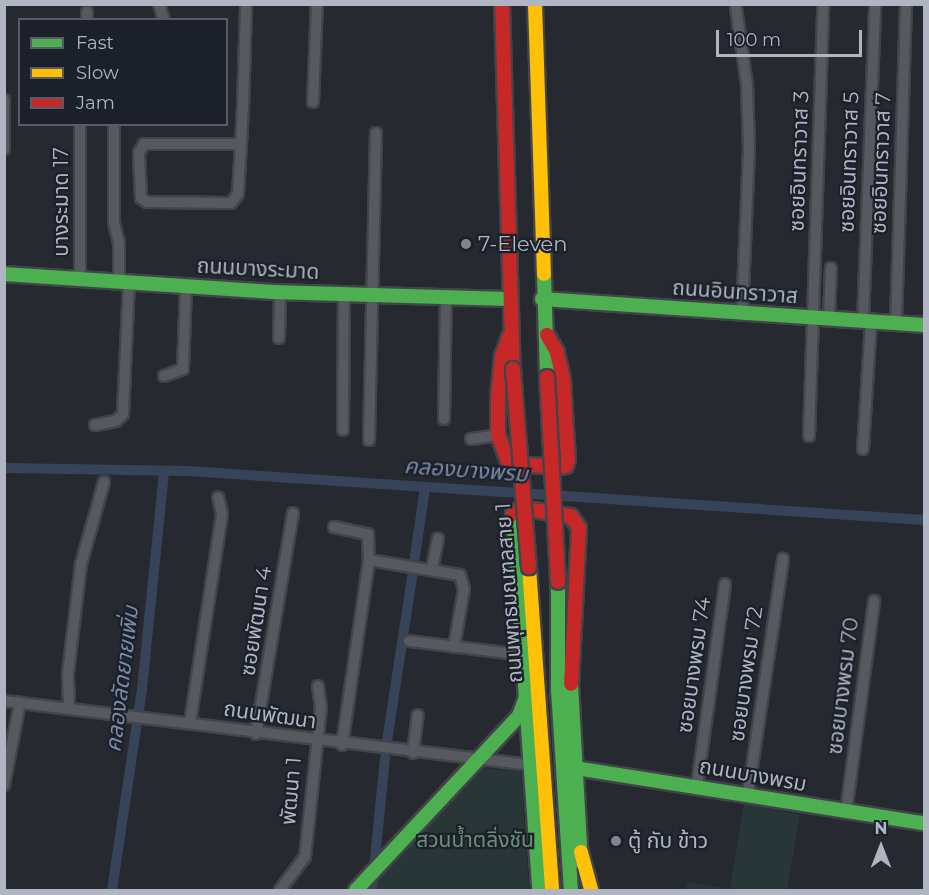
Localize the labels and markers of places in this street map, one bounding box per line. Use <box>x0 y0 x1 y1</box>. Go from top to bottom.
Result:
place label: 7-Eleven <box>478 231 567 257</box>
marker: 7-Eleven <box>459 237 473 251</box>
place label: ตู้ กับ ข้าว <box>628 828 708 854</box>
marker: ตู้ กับ ข้าว <box>609 834 623 848</box>

